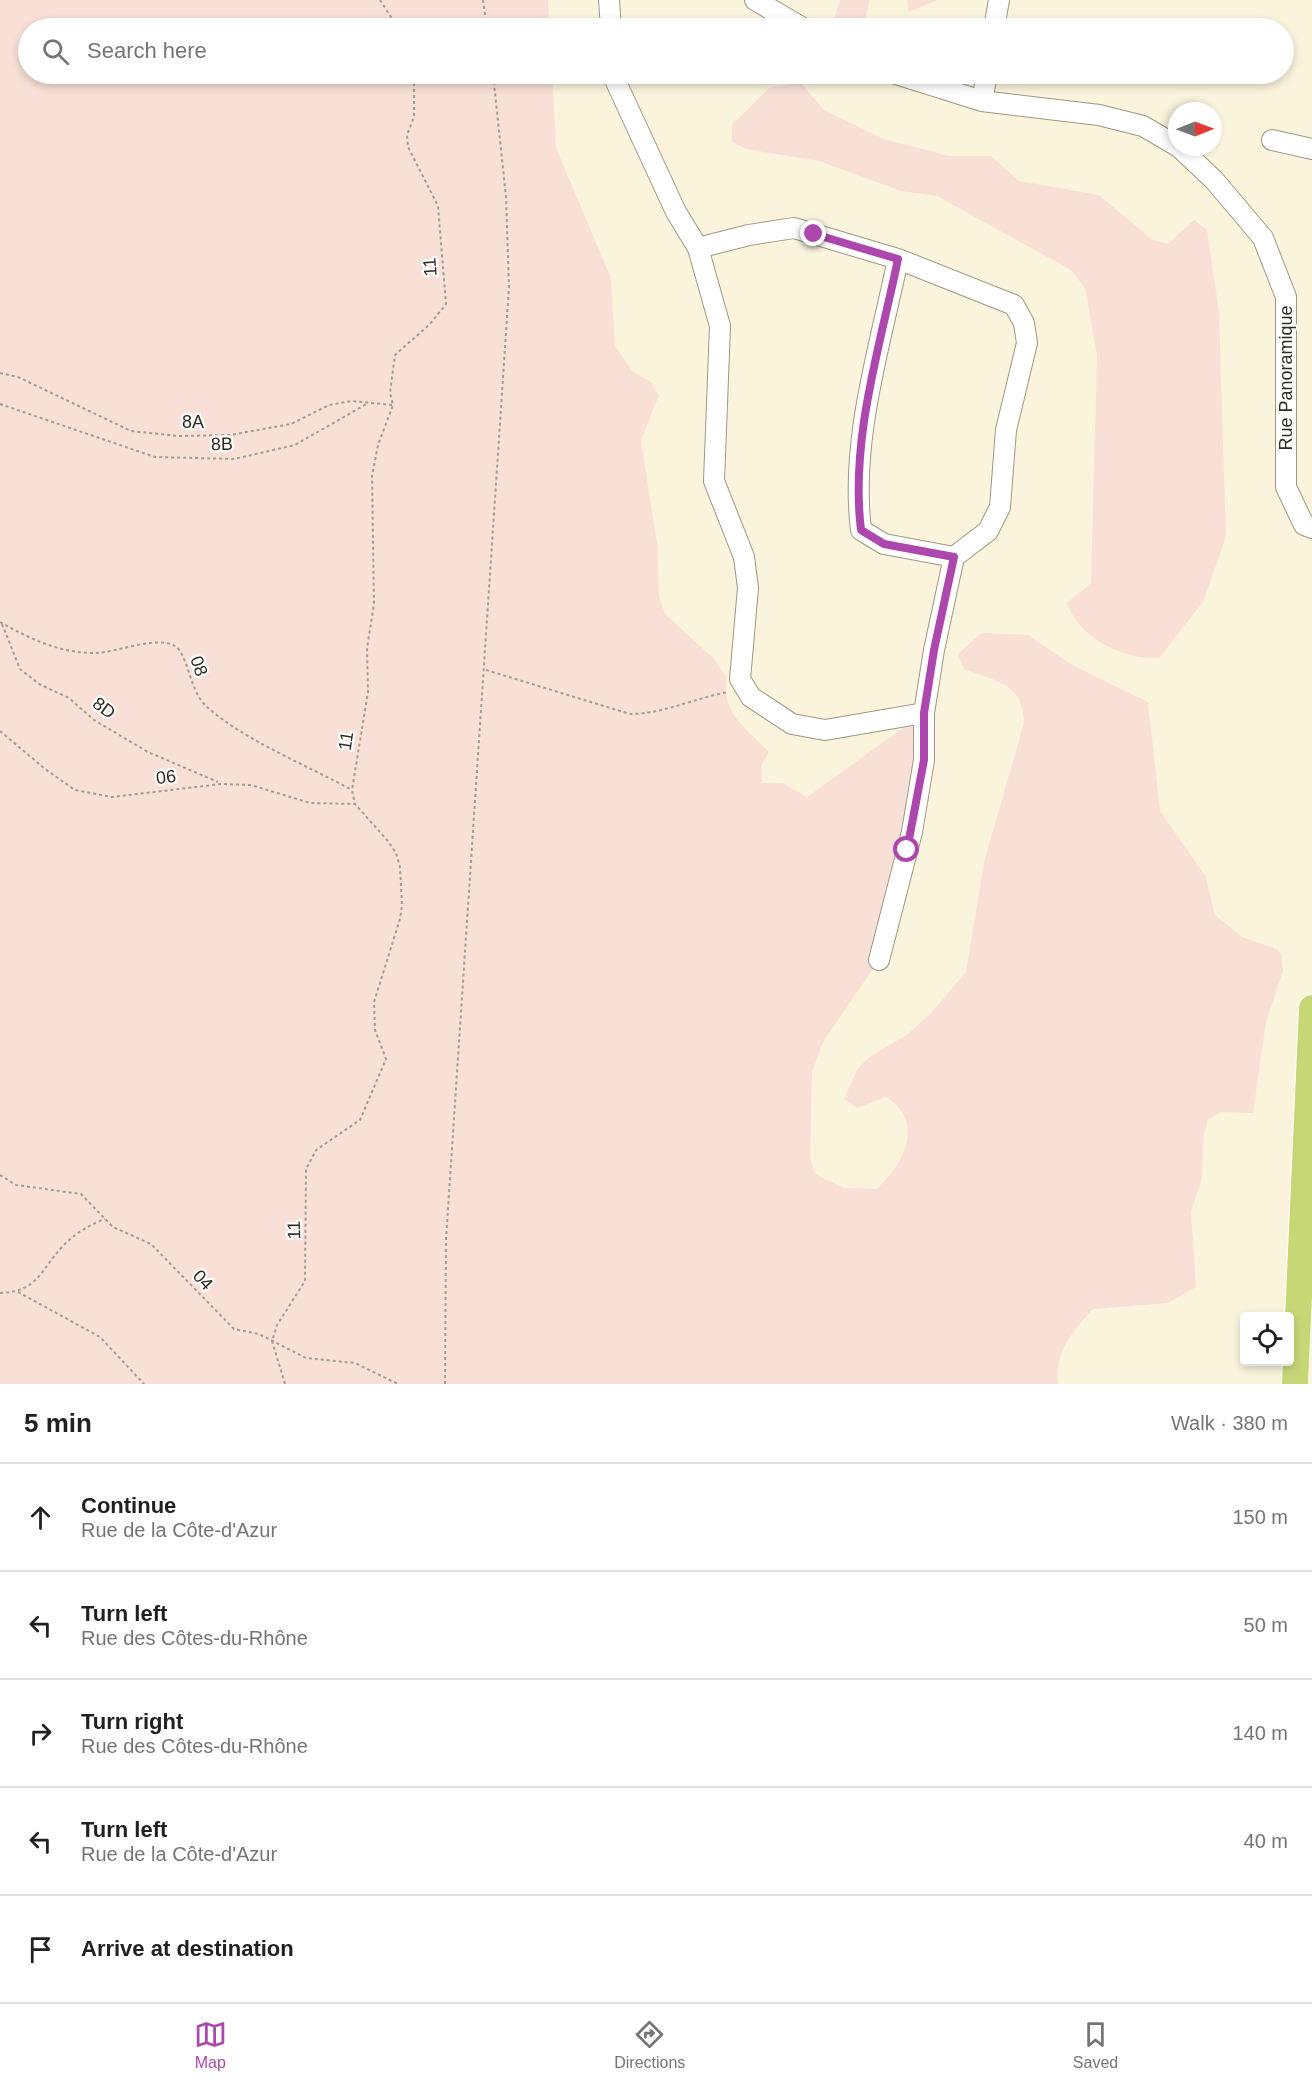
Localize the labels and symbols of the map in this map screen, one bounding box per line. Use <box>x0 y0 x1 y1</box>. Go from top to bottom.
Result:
north arrow <box>1168 102 1222 156</box>
route end <box>800 220 826 246</box>
street label: 11 <box>419 257 441 277</box>
street label: Rue Panoramique <box>1276 305 1296 451</box>
street label: 8A <box>182 412 204 432</box>
street label: 8B <box>211 434 233 454</box>
street label: 08 <box>186 653 212 679</box>
street label: 8D <box>89 693 119 723</box>
street label: 11 <box>335 730 357 752</box>
street label: 06 <box>155 766 177 788</box>
route start <box>893 836 919 862</box>
street label: 11 <box>284 1220 304 1240</box>
street label: 04 <box>189 1266 217 1294</box>

